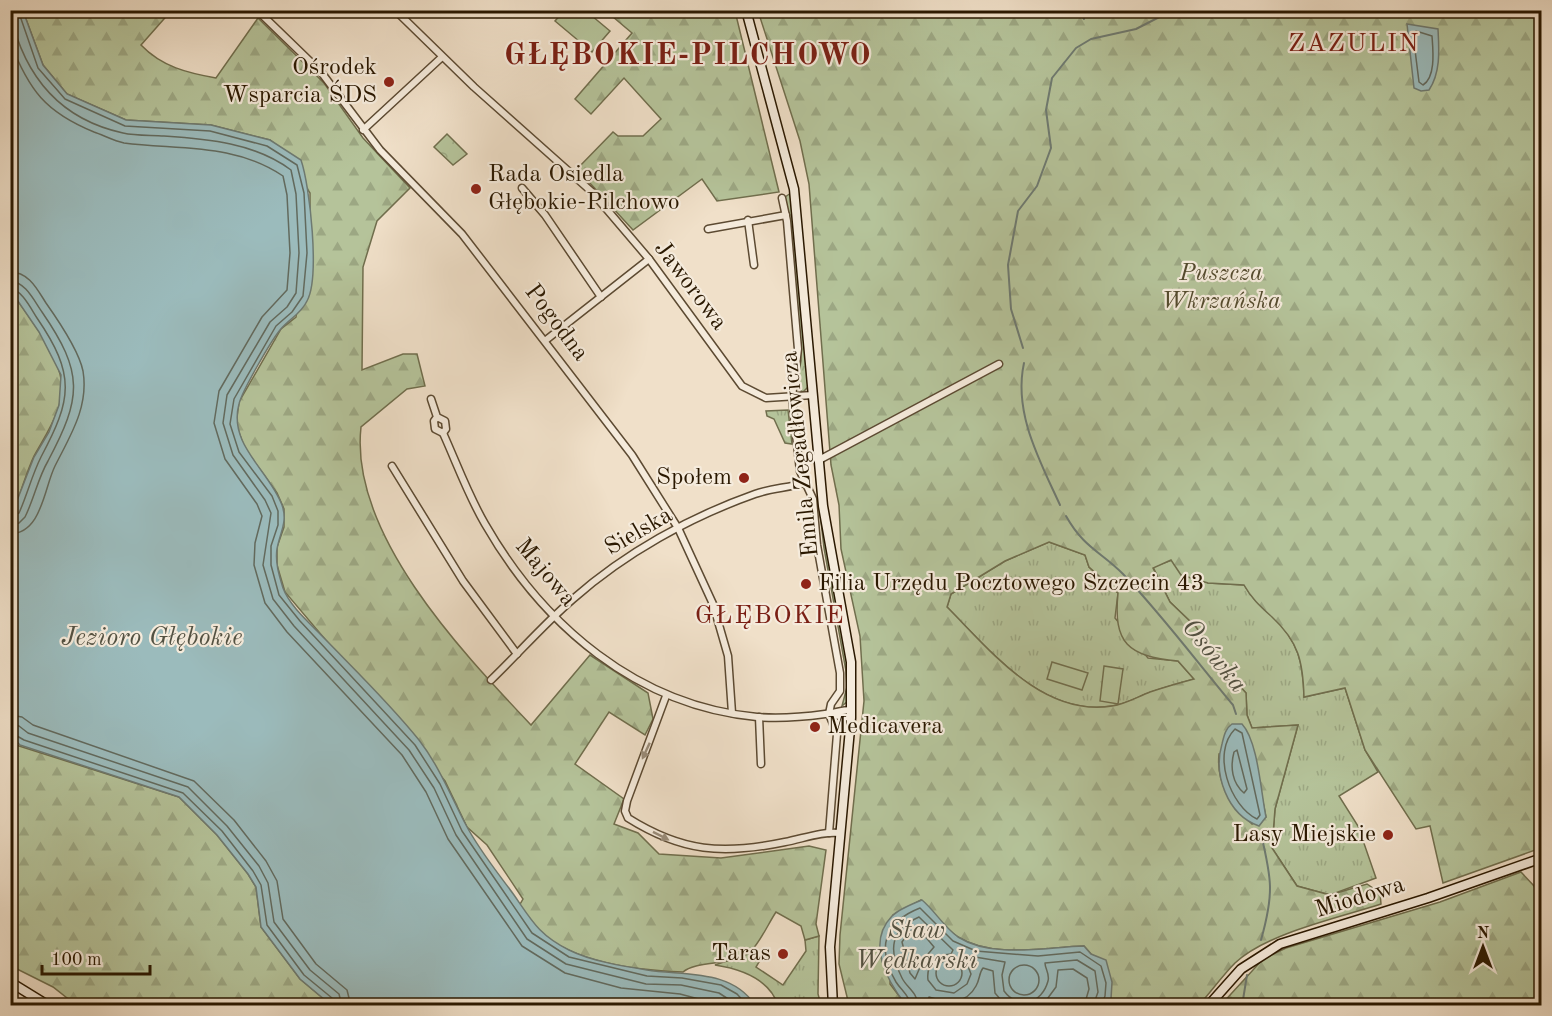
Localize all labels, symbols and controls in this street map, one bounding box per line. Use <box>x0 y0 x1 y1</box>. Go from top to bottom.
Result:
district label: ZAZULIN <box>1288 31 1420 57</box>
district label: GŁĘBOKIE-PILCHOWO <box>504 41 872 71</box>
place label: Ośrodek Wsparcia ŚDS <box>223 56 377 108</box>
marker: Ośrodek Wsparcia ŚDS <box>382 75 396 89</box>
place label: Rada Osiedla Głębokie-Pilchowo <box>488 163 680 215</box>
marker: Rada Osiedla Głębokie-Pilchowo <box>469 182 483 196</box>
street label: Jaworowa <box>649 237 731 335</box>
park label: Puszcza Wkrzańska <box>1161 262 1281 314</box>
street label: Pogodna <box>520 280 593 366</box>
street label: Emila Zegadłowicza <box>778 350 824 558</box>
place label: Społem <box>656 466 732 490</box>
marker: Społem <box>737 471 751 485</box>
street label: Sielska <box>601 503 677 561</box>
street label: Majowa <box>510 534 580 612</box>
place label: Filia Urzędu Pocztowego Szczecin 43 <box>818 572 1204 596</box>
marker: Filia Urzędu Pocztowego Szczecin 43 <box>799 577 813 591</box>
district label: GŁĘBOKIE <box>695 603 845 629</box>
water label: Osówka <box>1177 614 1251 698</box>
water label: Jezioro Głębokie <box>61 625 243 651</box>
place label: Medicavera <box>827 715 943 739</box>
marker: Medicavera <box>808 720 822 734</box>
one-way arrow <box>641 742 650 759</box>
place label: Lasy Miejskie <box>1232 823 1376 847</box>
marker: Lasy Miejskie <box>1381 828 1395 842</box>
one-way arrow <box>653 832 670 841</box>
street label: Miodowa <box>1312 873 1408 923</box>
north arrow <box>1453 917 1513 977</box>
water label: Staw Wędkarski <box>855 918 978 974</box>
text: N <box>1477 926 1490 942</box>
scale bar <box>42 938 150 976</box>
place label: Taras <box>711 942 771 966</box>
marker: Taras <box>776 947 790 961</box>
text: 100 m <box>51 951 102 969</box>

